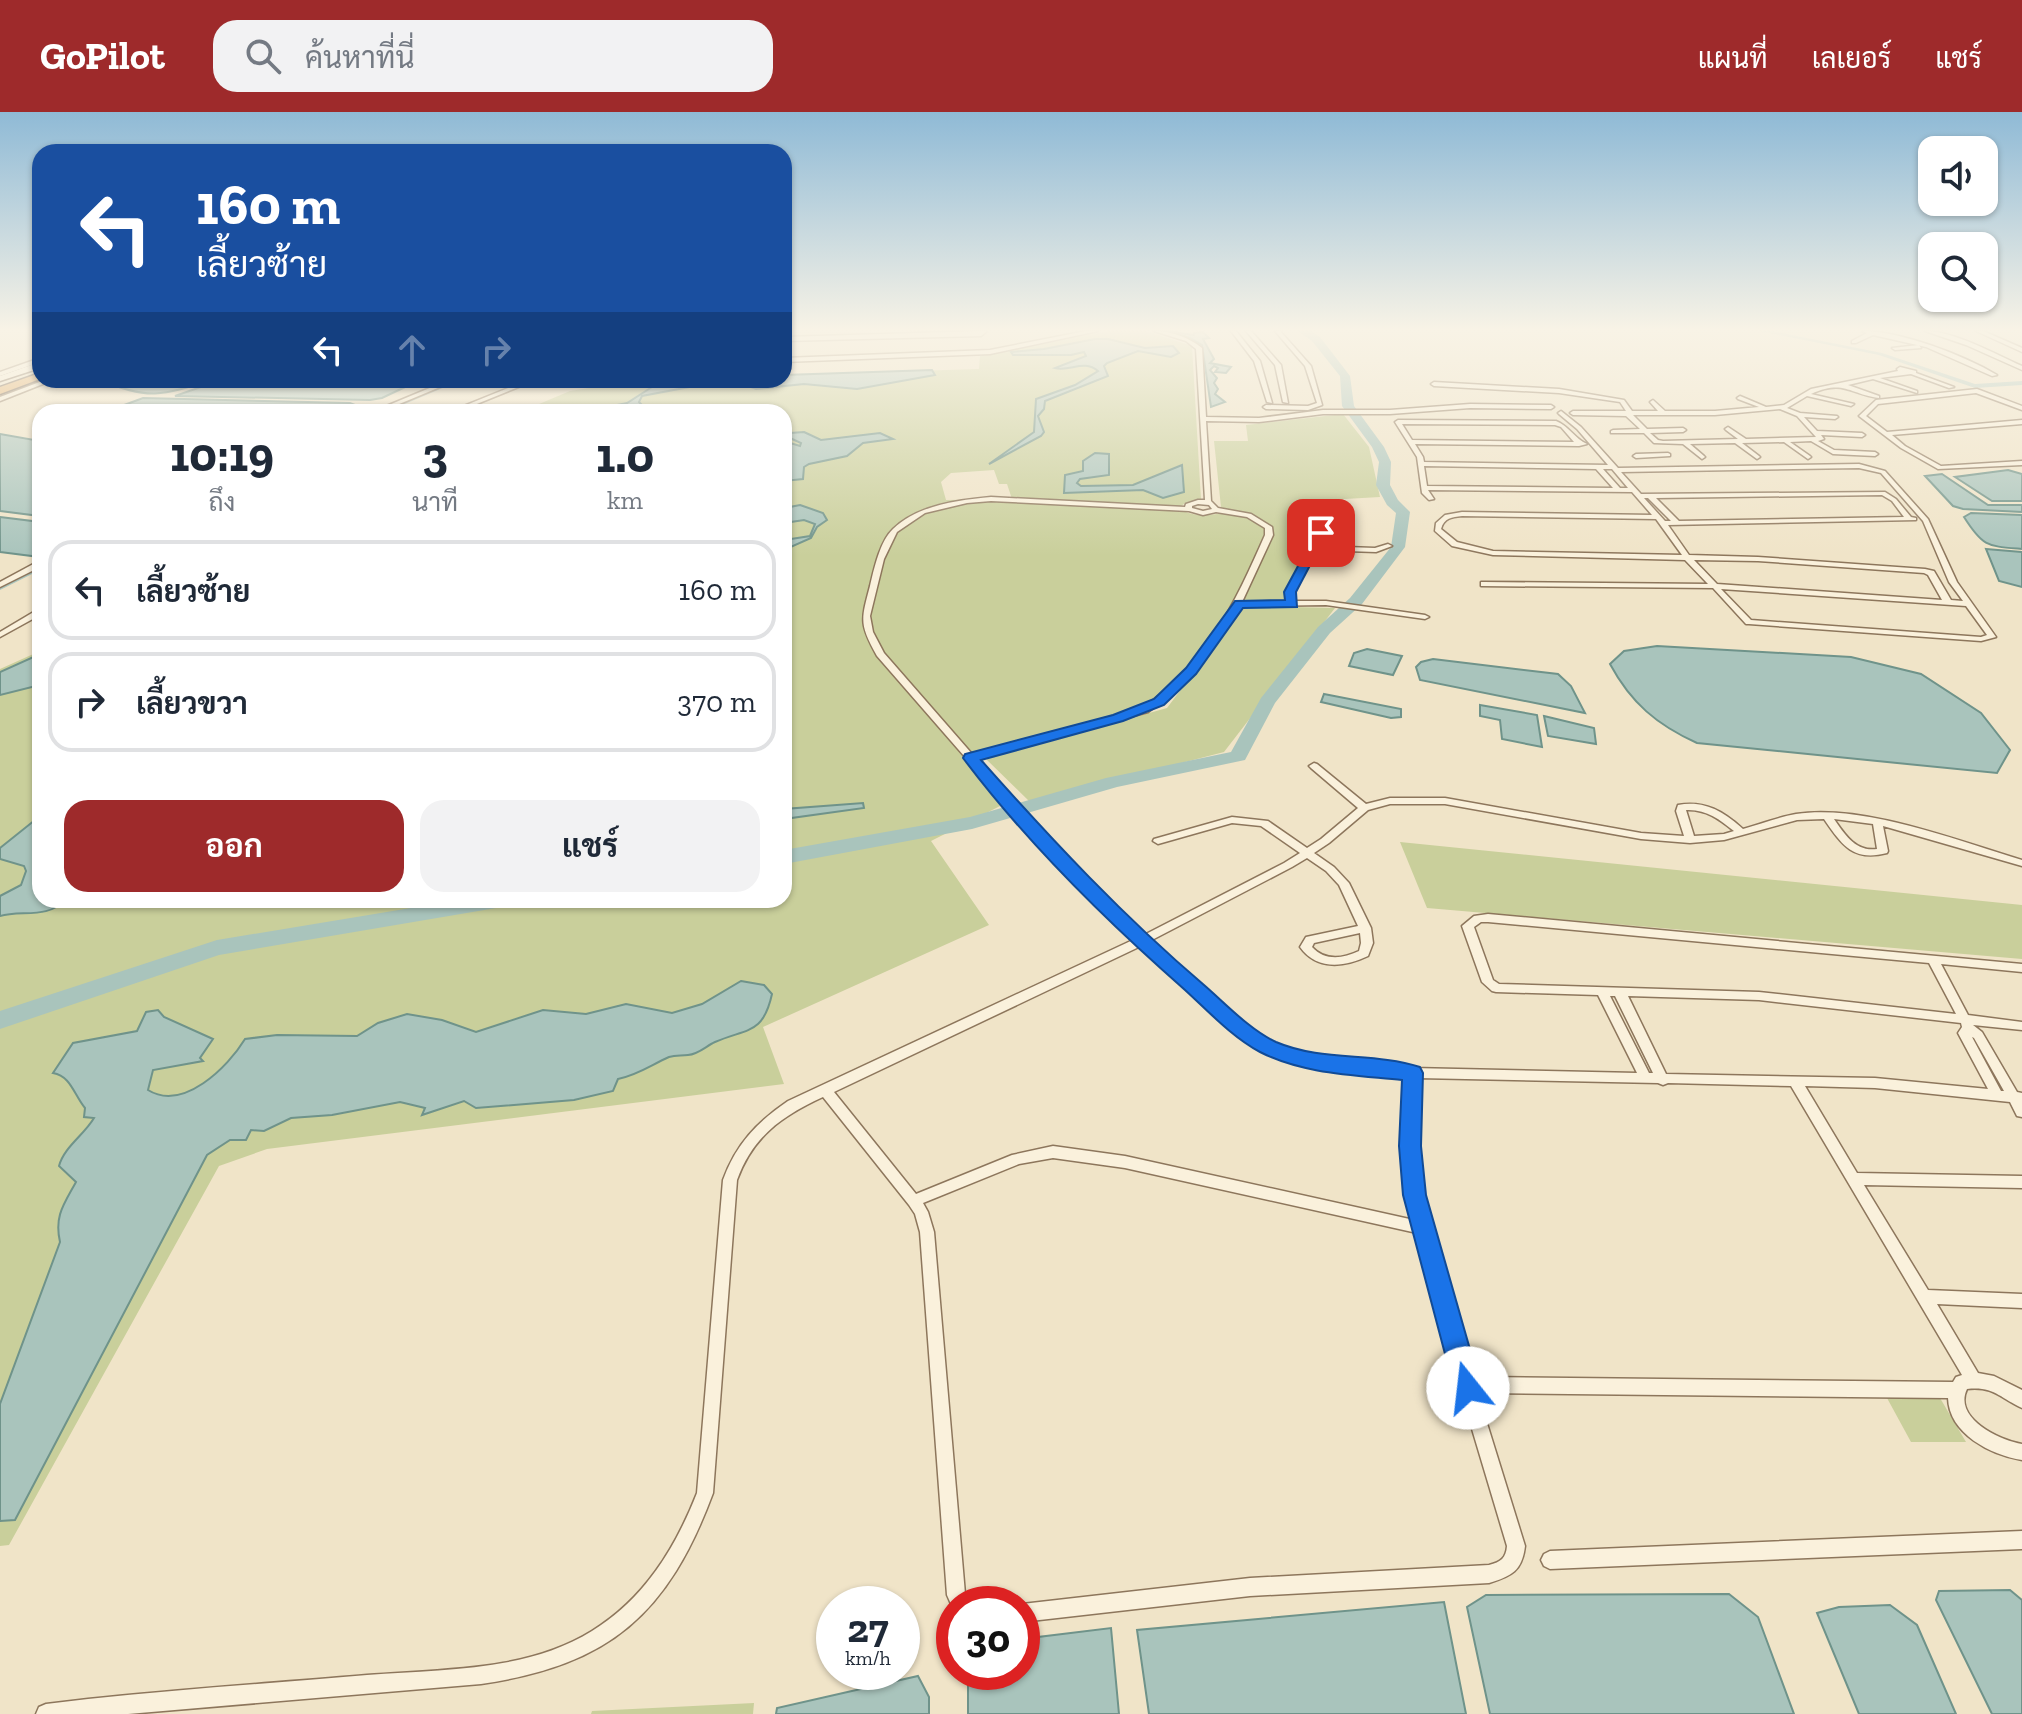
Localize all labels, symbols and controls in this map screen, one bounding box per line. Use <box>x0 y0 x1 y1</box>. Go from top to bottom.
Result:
search box <box>213 20 773 92</box>
text: GoPilot <box>40 33 165 79</box>
icon: search <box>241 34 285 78</box>
text: ค้นหาที่นี่ <box>305 40 415 76</box>
text: แผนที่ <box>1698 42 1768 75</box>
text: เลเยอร์ <box>1812 42 1891 75</box>
text: แชร์ <box>1935 42 1982 75</box>
map controls <box>1918 136 1998 312</box>
button: sound <box>1918 136 1998 216</box>
text: 160 m <box>196 171 340 238</box>
icon: left <box>64 176 168 280</box>
button: search <box>1918 232 1998 312</box>
text: เลี้ยวซ้าย <box>196 243 327 286</box>
icon: left <box>306 328 350 372</box>
icon: ahead <box>390 328 434 372</box>
icon: right <box>474 328 518 372</box>
text: 10:19 <box>170 426 274 483</box>
text: 3 <box>422 426 448 483</box>
text: 1.0 <box>596 427 654 484</box>
text: km <box>607 484 643 516</box>
text: ถึง <box>208 486 235 518</box>
text: นาที <box>412 486 458 518</box>
pin <box>1287 499 1355 567</box>
icon: arrive <box>1299 511 1343 555</box>
icon: left <box>68 568 112 612</box>
text: 160 m <box>679 572 756 608</box>
text: เลี้ยวซ้าย <box>136 574 250 610</box>
icon: right <box>68 680 112 724</box>
text: 370 m <box>677 684 756 720</box>
text: เลี้ยวขวา <box>136 686 248 722</box>
button: ออก <box>64 800 404 892</box>
button: แชร์ <box>420 800 760 892</box>
position arrow <box>1426 1346 1510 1430</box>
speed limit sign: 30 <box>936 1586 1040 1690</box>
text: 27 <box>847 1604 889 1652</box>
text: km/h <box>845 1646 891 1670</box>

